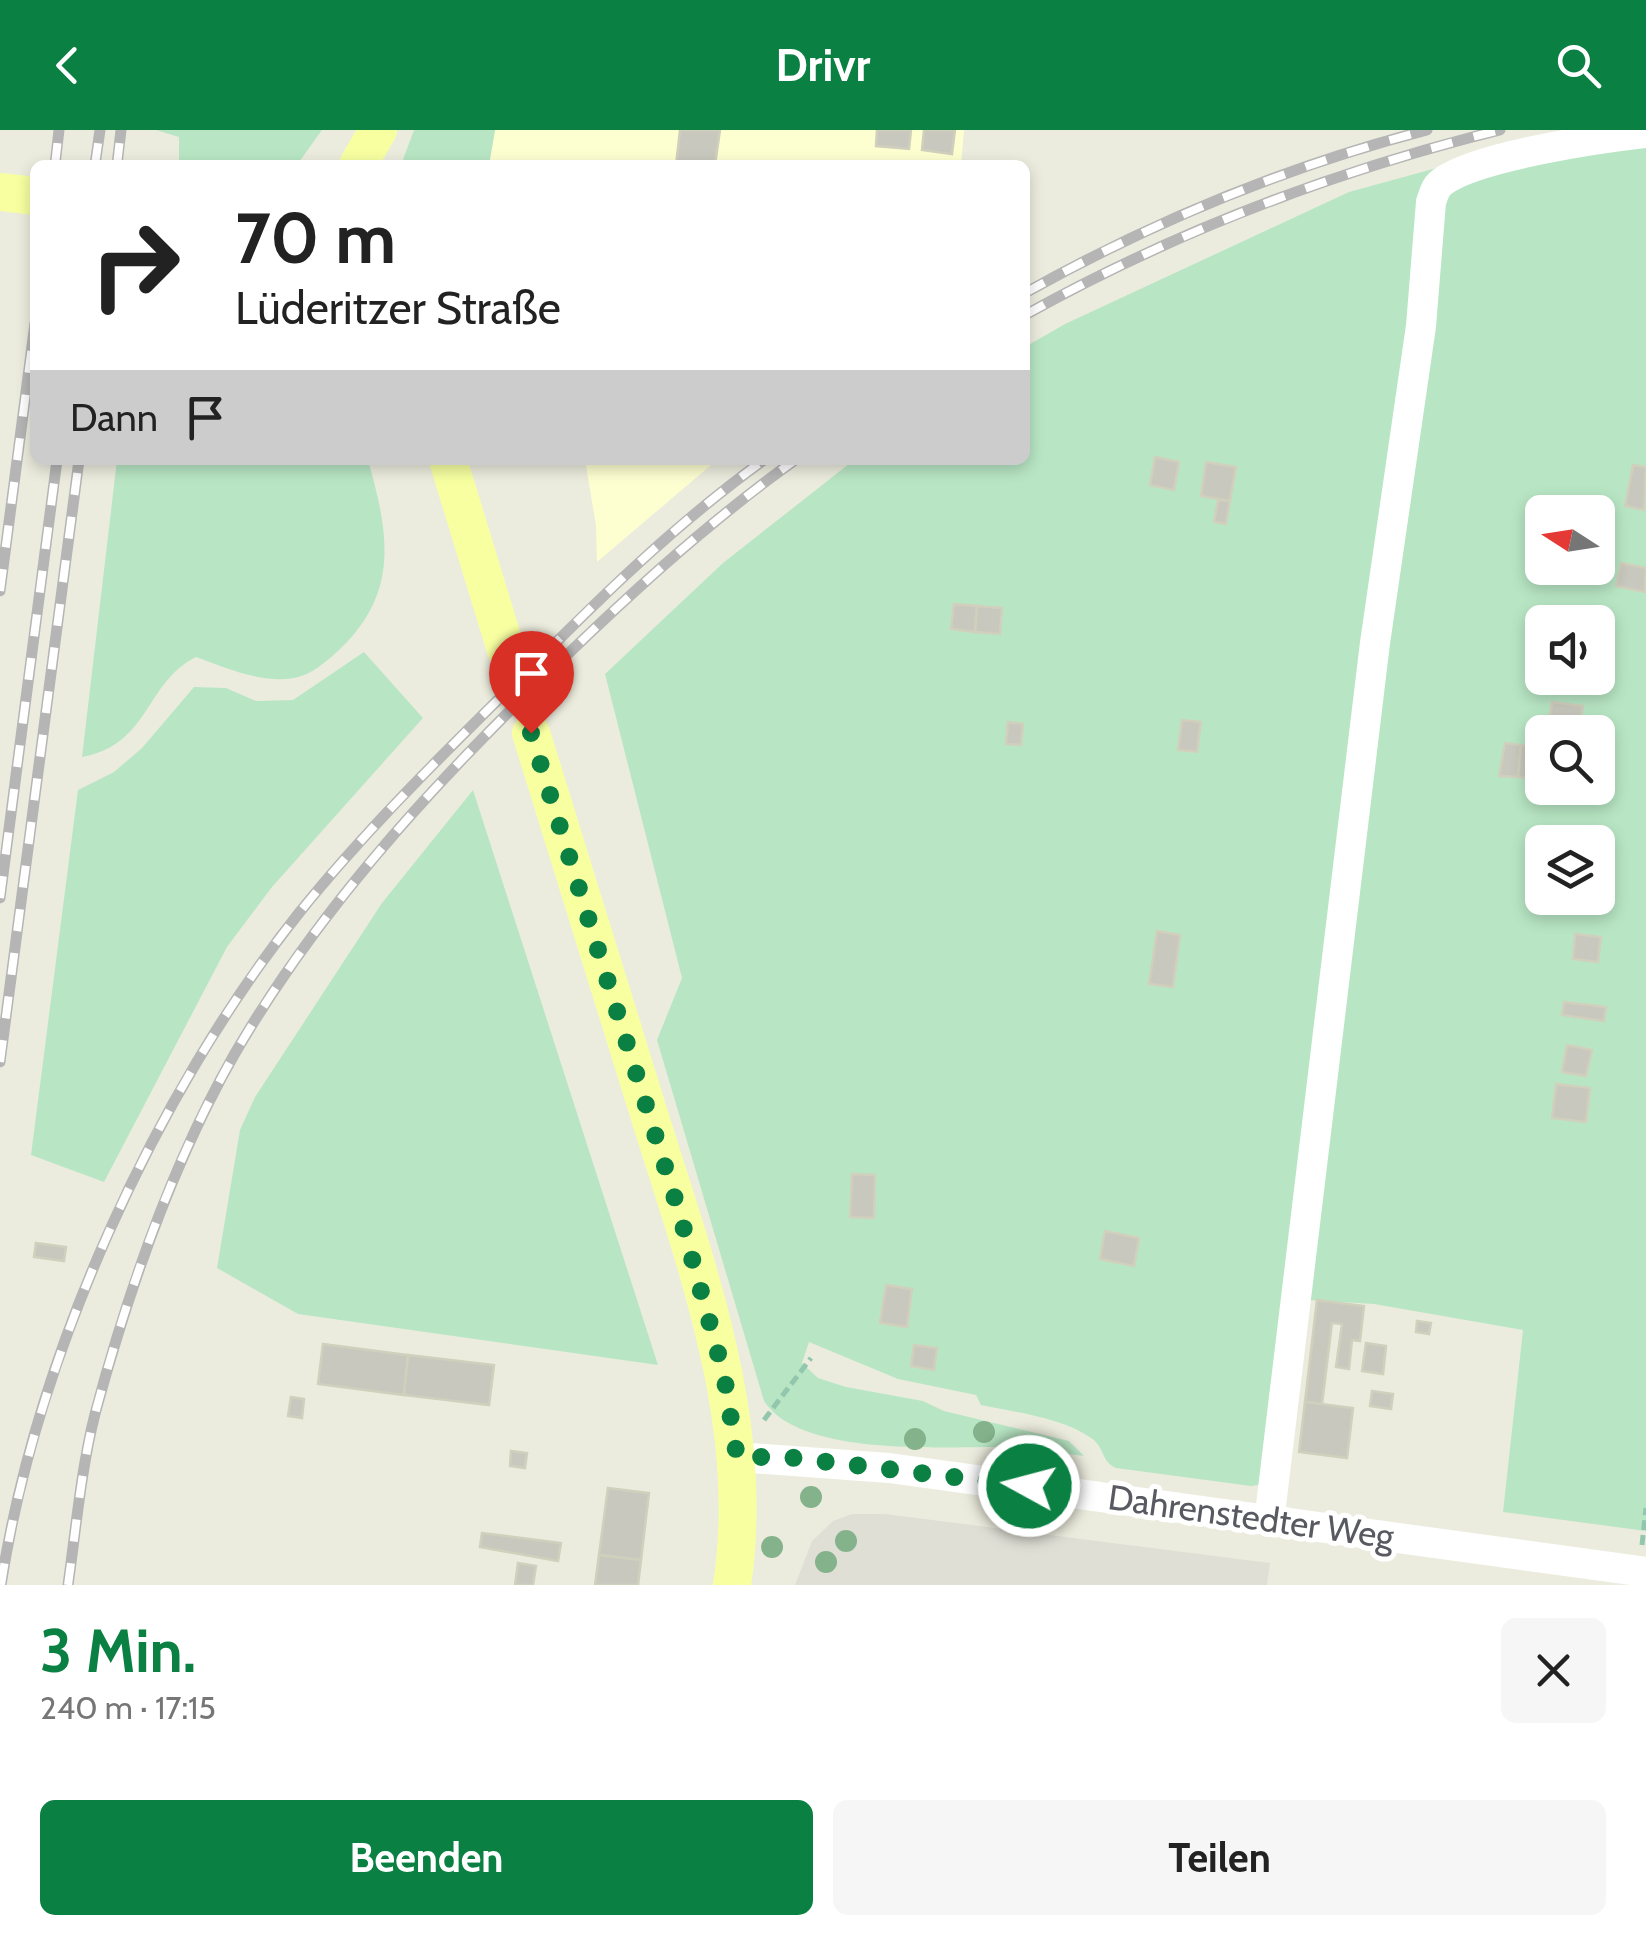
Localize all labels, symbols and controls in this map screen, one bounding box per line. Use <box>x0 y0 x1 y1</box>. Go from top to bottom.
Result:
icon: back <box>40 38 95 93</box>
text: Drivr <box>776 38 870 92</box>
icon: search <box>1551 38 1606 93</box>
text: 70 m <box>235 195 396 281</box>
icon: right <box>70 200 200 330</box>
text: Lüderitzer Straße <box>235 281 561 335</box>
icon: arrive <box>178 390 233 445</box>
text: Dann <box>70 394 158 441</box>
north arrow <box>1525 495 1615 585</box>
map controls <box>1525 495 1615 915</box>
button: sound <box>1525 605 1615 695</box>
pin <box>489 631 574 734</box>
icon: arrive <box>504 646 559 701</box>
button: search <box>1525 715 1615 805</box>
button: layers <box>1525 825 1615 915</box>
position arrow <box>977 1434 1081 1538</box>
street label: Dahrenstedter Weg <box>1105 1475 1397 1558</box>
text: 3 Min. <box>40 1614 196 1687</box>
button: close <box>1501 1618 1606 1723</box>
text: 240 m · 17:15 <box>40 1688 216 1727</box>
button: Beenden <box>40 1800 813 1915</box>
button: Teilen <box>833 1800 1606 1915</box>

